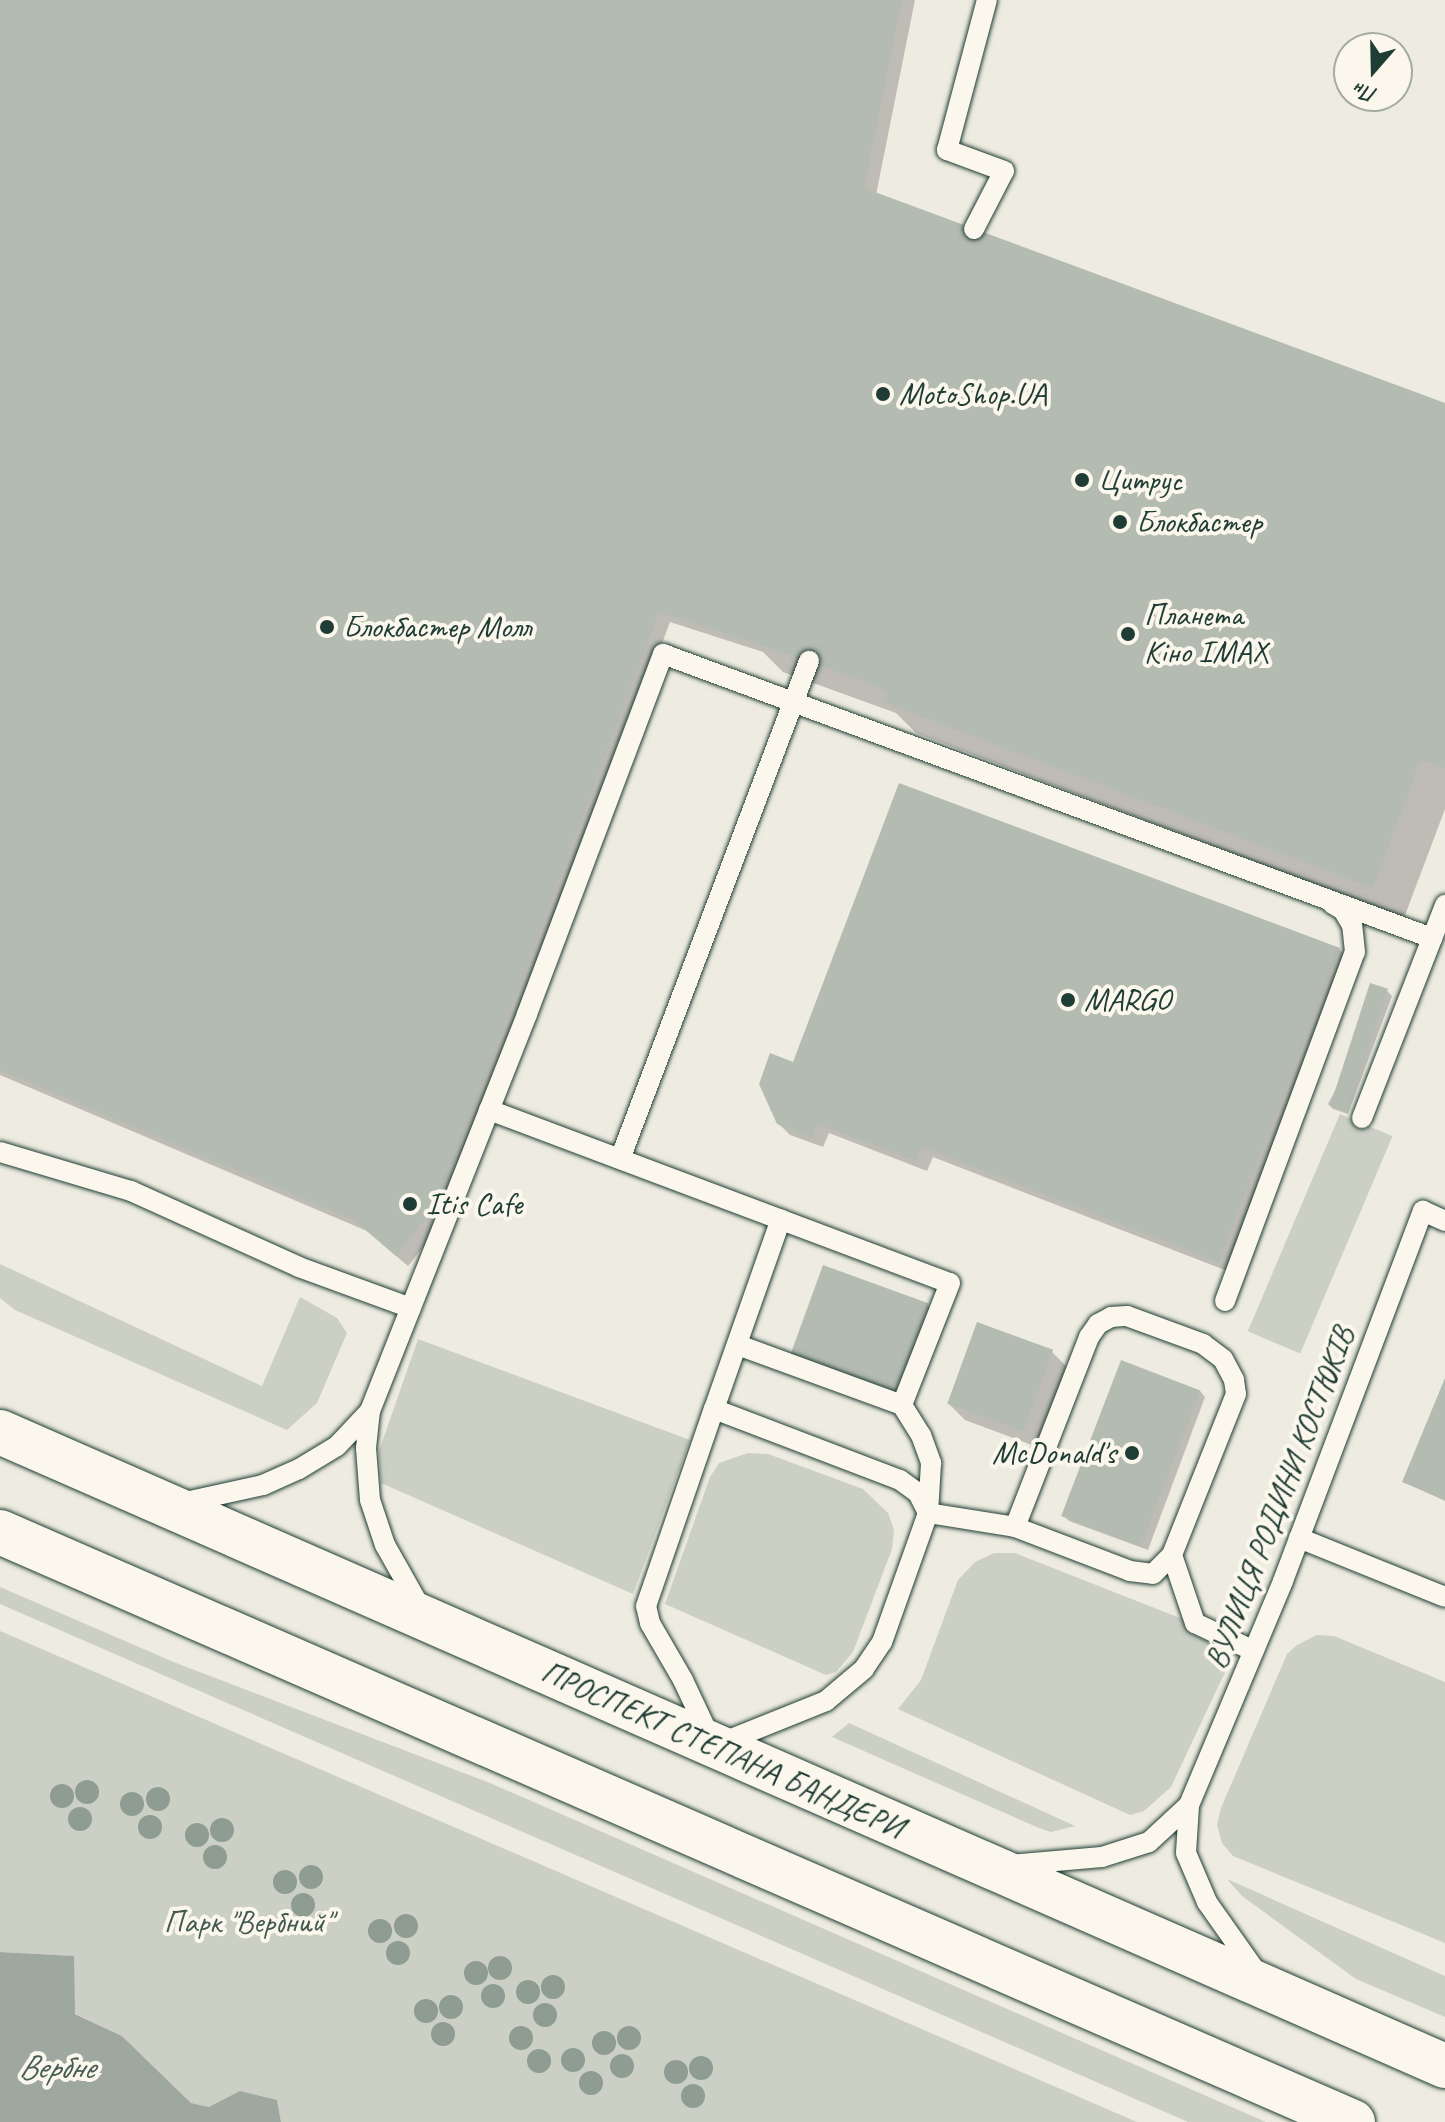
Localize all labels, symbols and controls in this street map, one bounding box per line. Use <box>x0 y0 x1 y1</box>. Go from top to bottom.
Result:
north arrow <box>1333 32 1413 112</box>
text: Пн <box>1350 76 1381 110</box>
place label: MotoShop.UA <box>899 375 1047 413</box>
marker: MotoShop.UA <box>874 385 892 403</box>
place label: Цитрус <box>1098 461 1182 499</box>
marker: Цитрус <box>1073 471 1091 489</box>
place label: Блокбастер <box>1136 503 1262 541</box>
marker: Блокбастер <box>1111 513 1129 531</box>
place label: Планета Кіно IMAX <box>1144 597 1268 672</box>
place label: Блокбастер Молл <box>343 608 531 646</box>
marker: Блокбастер Молл <box>318 618 336 636</box>
marker: Планета Кіно IMAX <box>1119 625 1137 643</box>
place label: MARGO <box>1084 981 1171 1019</box>
marker: MARGO <box>1059 991 1077 1009</box>
place label: Itis Cafe <box>426 1185 523 1223</box>
marker: Itis Cafe <box>401 1195 419 1213</box>
street label: ВУЛИЦЯ РОДИНИ КОСТЮКІВ <box>1197 1322 1363 1674</box>
place label: McDonald's <box>992 1434 1116 1472</box>
marker: McDonald's <box>1123 1444 1141 1462</box>
street label: ПРОСПЕКТ СТЕПАНА БАНДЕРИ <box>535 1653 909 1847</box>
park label: Парк "Вербний" <box>164 1903 332 1941</box>
water label: Вербне <box>18 2047 94 2087</box>

